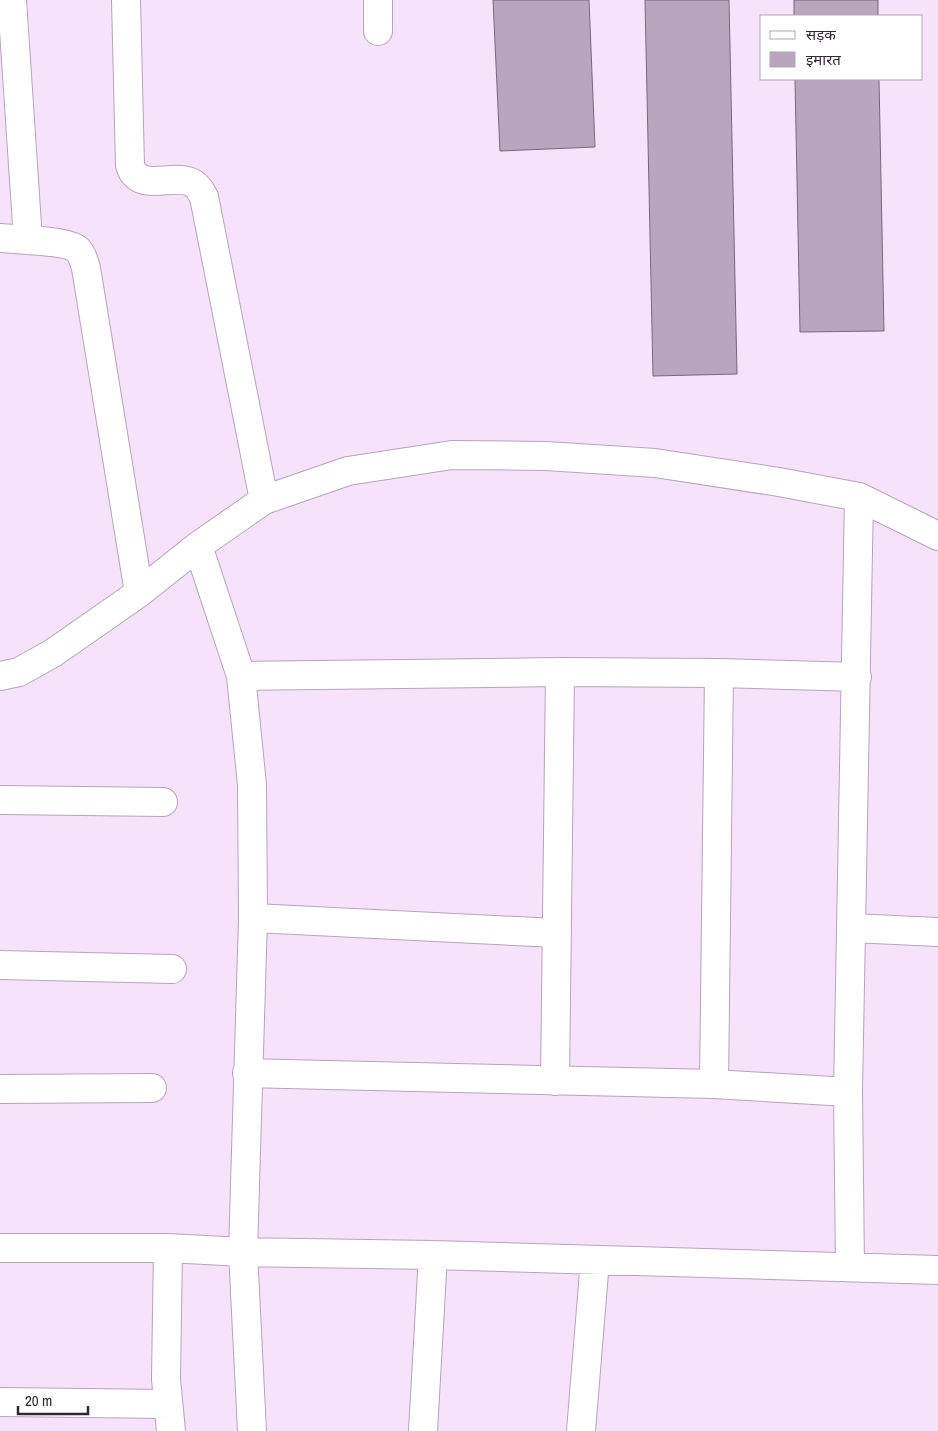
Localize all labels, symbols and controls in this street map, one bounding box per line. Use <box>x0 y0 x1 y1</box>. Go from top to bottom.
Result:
legend <box>760 15 923 80</box>
text: सड़क <box>806 24 836 45</box>
text: इमारत <box>806 49 841 70</box>
scale bar <box>18 1384 88 1416</box>
text: 20 m <box>25 1390 52 1411</box>

